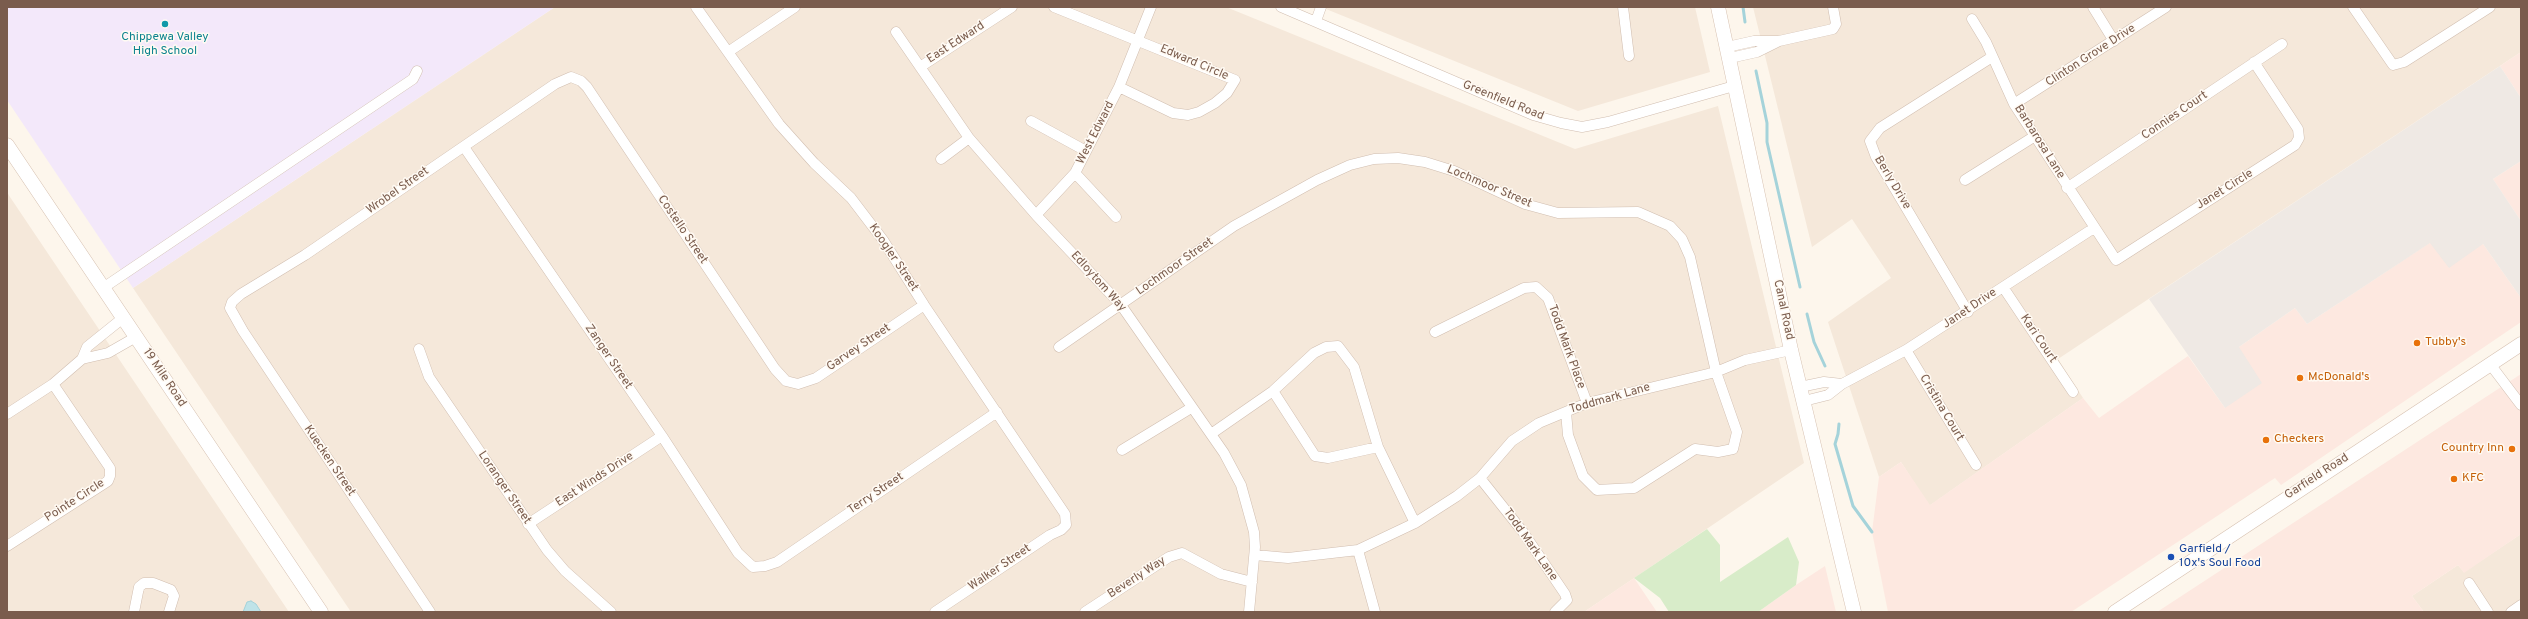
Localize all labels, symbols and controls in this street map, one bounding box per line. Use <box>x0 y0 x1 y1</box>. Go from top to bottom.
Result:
marker: Chippewa Valley High School <box>160 19 170 29</box>
street label: East Edward <box>924 19 988 67</box>
street label: Clinton Grove Drive <box>2043 22 2139 90</box>
place label: Chippewa Valley High School <box>121 31 209 59</box>
street label: Edward Circle <box>1158 42 1230 84</box>
street label: Greenfield Road <box>1460 78 1546 124</box>
street label: Connies Court <box>2139 89 2211 143</box>
street label: West Edward <box>1074 99 1118 167</box>
street label: Barbarosa Lane <box>2010 102 2068 182</box>
street label: Berly Drive <box>1870 154 1914 212</box>
street label: Lochmoor Street <box>1444 163 1534 211</box>
street label: Wrobel Street <box>364 164 432 218</box>
street label: Janet Circle <box>2194 167 2256 213</box>
street label: Costello Street <box>654 193 710 267</box>
street label: Koogler Street <box>865 221 921 295</box>
street label: Lochmoor Street <box>1134 235 1216 299</box>
street label: Edloytom Way <box>1067 249 1129 315</box>
street label: Canal Road <box>1770 279 1796 341</box>
street label: Janet Drive <box>1940 286 2000 332</box>
street label: Todd Mark Place <box>1544 303 1588 391</box>
street label: Kari Court <box>2017 312 2059 366</box>
street label: Garvey Street <box>824 321 894 375</box>
street label: Zanger Street <box>581 322 635 392</box>
place label: Tubby's <box>2425 336 2466 350</box>
marker: Tubby's <box>2412 338 2422 348</box>
street label: 19 Mile Road <box>139 346 189 410</box>
place label: McDonald's <box>2308 371 2370 385</box>
street label: Cristina Court <box>1916 372 1966 444</box>
marker: McDonald's <box>2295 373 2305 383</box>
street label: Toddmark Lane <box>1568 381 1652 417</box>
street label: Kuecken Street <box>300 423 358 499</box>
place label: Checkers <box>2274 433 2324 447</box>
marker: Checkers <box>2261 435 2271 445</box>
place label: Country Inn <box>2441 442 2504 456</box>
marker: Country Inn <box>2507 444 2517 454</box>
street label: Loranger Street <box>474 449 534 527</box>
street label: East Winds Drive <box>553 449 637 511</box>
street label: Garfield Road <box>2282 451 2352 503</box>
street label: Terry Street <box>845 470 907 518</box>
place label: KFC <box>2462 472 2484 486</box>
marker: KFC <box>2449 474 2459 484</box>
street label: Pointe Circle <box>42 476 108 526</box>
street label: Todd Mark Lane <box>1500 506 1560 584</box>
street label: Walker Street <box>966 542 1034 594</box>
place label: Garfield / 10x's Soul Food <box>2179 543 2261 571</box>
marker: Garfield / 10x's Soul Food <box>2166 552 2176 562</box>
street label: Beverly Way <box>1105 554 1169 602</box>

